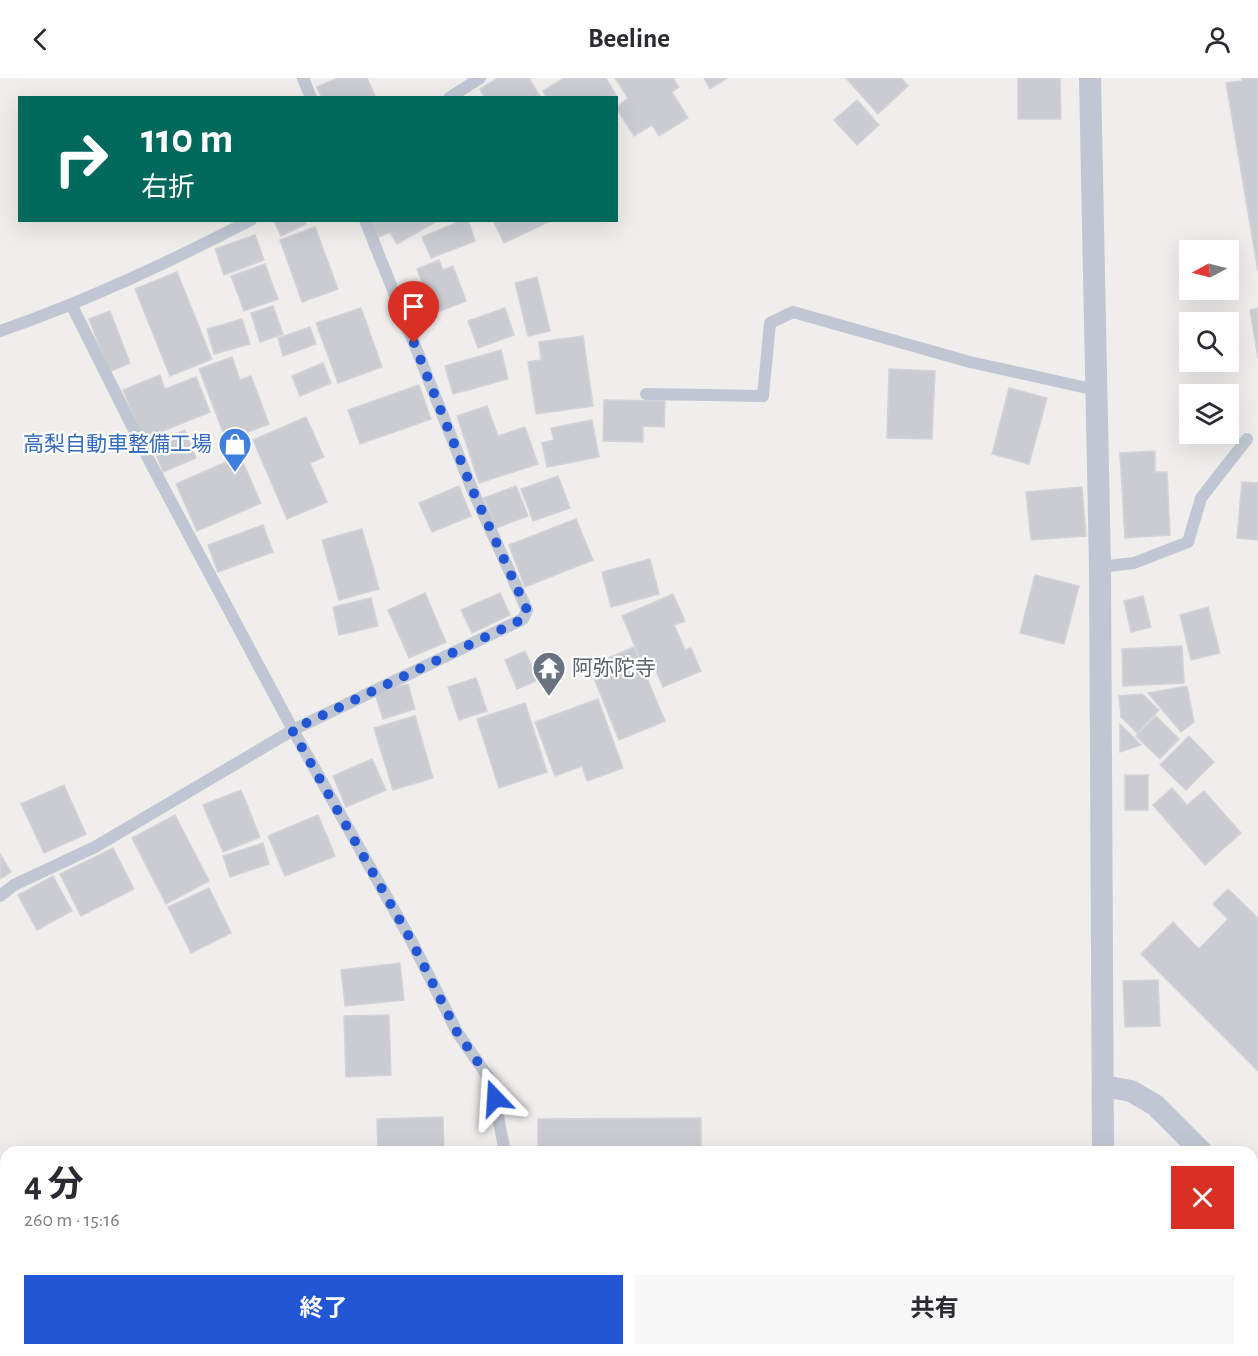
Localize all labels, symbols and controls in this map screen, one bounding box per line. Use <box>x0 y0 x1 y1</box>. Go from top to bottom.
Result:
icon: back <box>24 23 57 56</box>
icon: person <box>1201 23 1234 56</box>
text: Beeline <box>588 25 670 52</box>
text: 110 m <box>141 118 233 160</box>
icon: right <box>42 120 120 198</box>
text: 右折 <box>141 174 195 201</box>
north arrow <box>1179 240 1239 300</box>
map controls <box>1179 240 1239 444</box>
pin <box>388 281 439 343</box>
icon: arrive <box>397 290 430 323</box>
button: search <box>1179 312 1239 372</box>
button: layers <box>1179 384 1239 444</box>
shop icon: 高梨自動車整備工場 <box>217 426 253 473</box>
place label: 高梨自動車整備工場 <box>23 433 212 455</box>
temple icon: 阿弥陀寺 <box>531 650 567 697</box>
place label: 阿弥陀寺 <box>572 657 656 679</box>
position arrow <box>463 1066 527 1130</box>
button: close <box>1171 1166 1234 1229</box>
text: 4 分 <box>24 1167 84 1203</box>
text: 260 m · 15:16 <box>24 1210 120 1230</box>
button: 終了 <box>24 1275 623 1344</box>
button: 共有 <box>635 1275 1234 1344</box>

